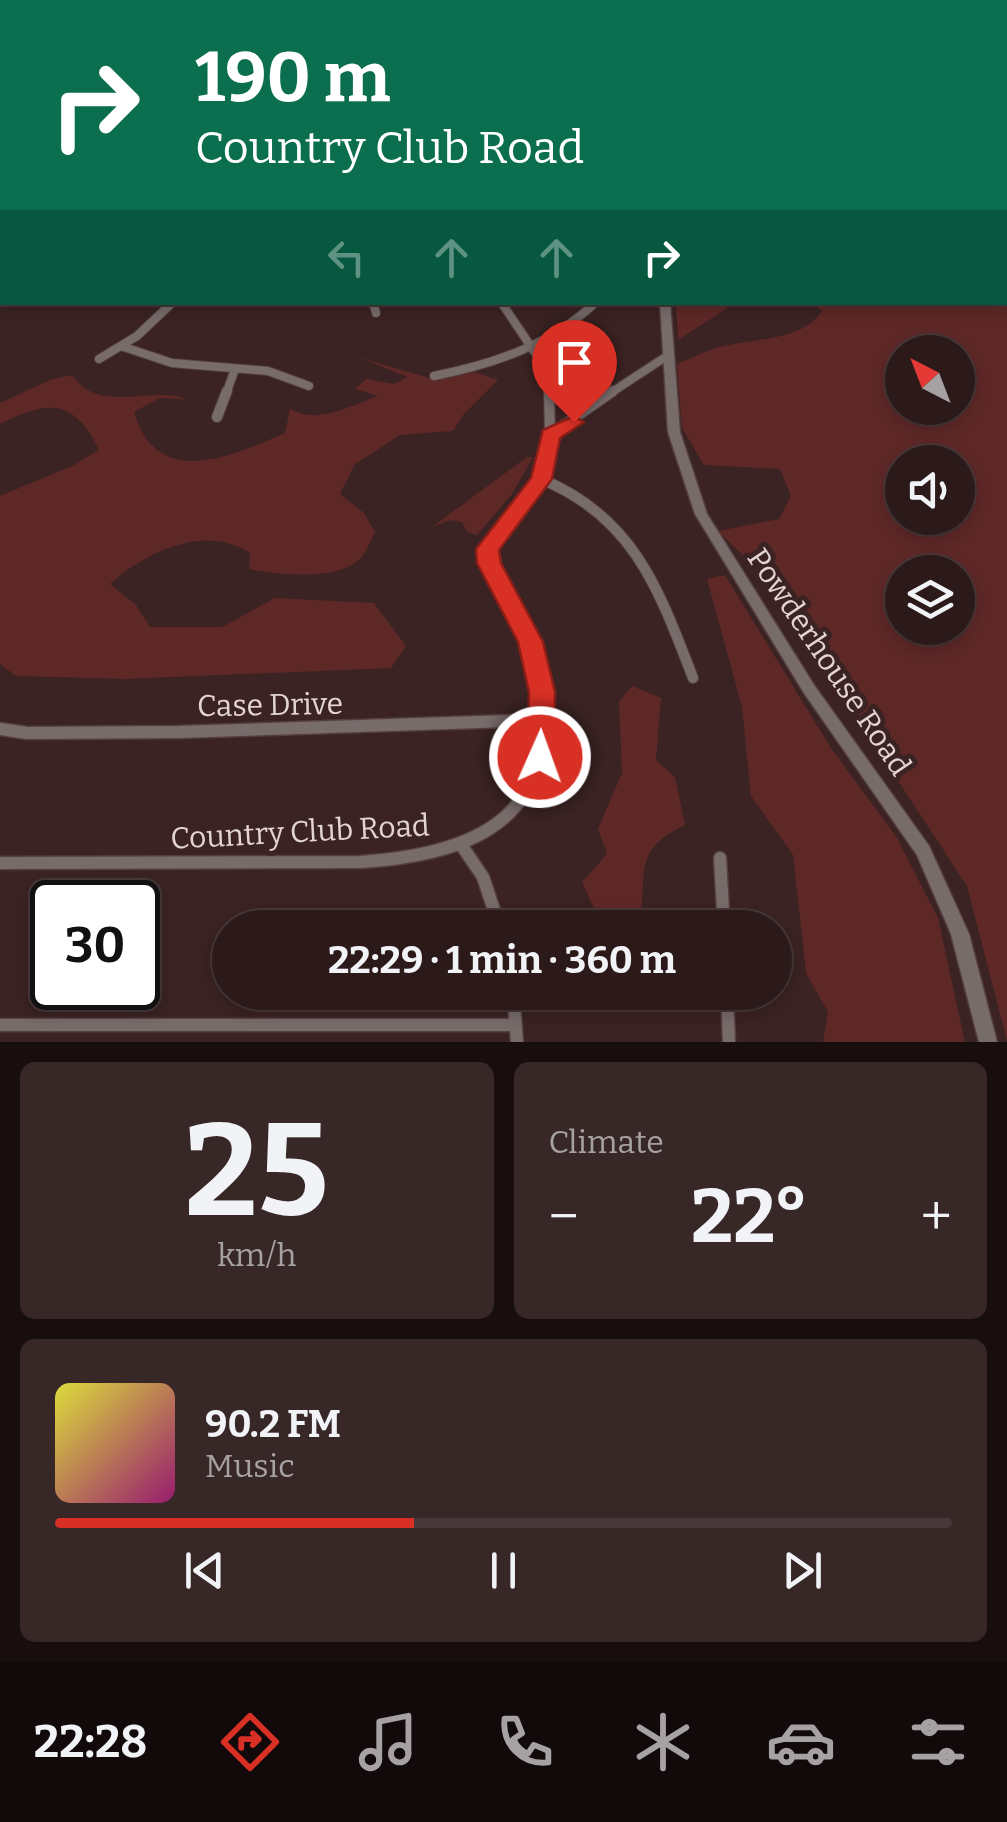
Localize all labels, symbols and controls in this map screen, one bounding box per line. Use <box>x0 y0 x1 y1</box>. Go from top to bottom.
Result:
text: 190 m <box>195 36 390 120</box>
icon: right <box>30 40 160 170</box>
text: Country Club Road <box>195 121 584 175</box>
icon: left <box>319 230 374 285</box>
icon: ahead <box>424 230 479 285</box>
icon: ahead <box>529 230 584 285</box>
icon: right <box>634 230 689 285</box>
pin <box>532 320 617 423</box>
icon: arrive <box>547 335 602 390</box>
north arrow <box>885 335 975 425</box>
map controls <box>885 335 975 645</box>
button: sound <box>885 445 975 535</box>
street label: Powderhouse Road <box>740 542 918 783</box>
button: layers <box>885 555 975 645</box>
street label: Case Drive <box>197 686 343 724</box>
position arrow <box>488 705 592 809</box>
street label: Country Club Road <box>170 807 431 857</box>
speed limit sign: 30 <box>30 880 160 1010</box>
text: 22:29 · 1 min · 360 m <box>328 937 676 983</box>
text: 25 <box>185 1093 329 1249</box>
text: Climate <box>549 1123 664 1161</box>
text: 22° <box>691 1172 808 1262</box>
text: − <box>549 1184 579 1250</box>
text: + <box>921 1184 952 1250</box>
text: km/h <box>217 1236 296 1274</box>
text: 90.2 FM <box>205 1401 341 1447</box>
text: Music <box>205 1447 295 1485</box>
icon: previous <box>177 1543 232 1598</box>
icon: pause <box>476 1543 531 1598</box>
icon: next <box>775 1543 830 1598</box>
icon: directions <box>215 1707 285 1777</box>
icon: music <box>353 1707 423 1777</box>
icon: phone <box>490 1707 560 1777</box>
icon: climate <box>628 1707 698 1777</box>
icon: car <box>766 1707 836 1777</box>
icon: filters <box>903 1707 973 1777</box>
text: 22:28 <box>34 1715 147 1769</box>

